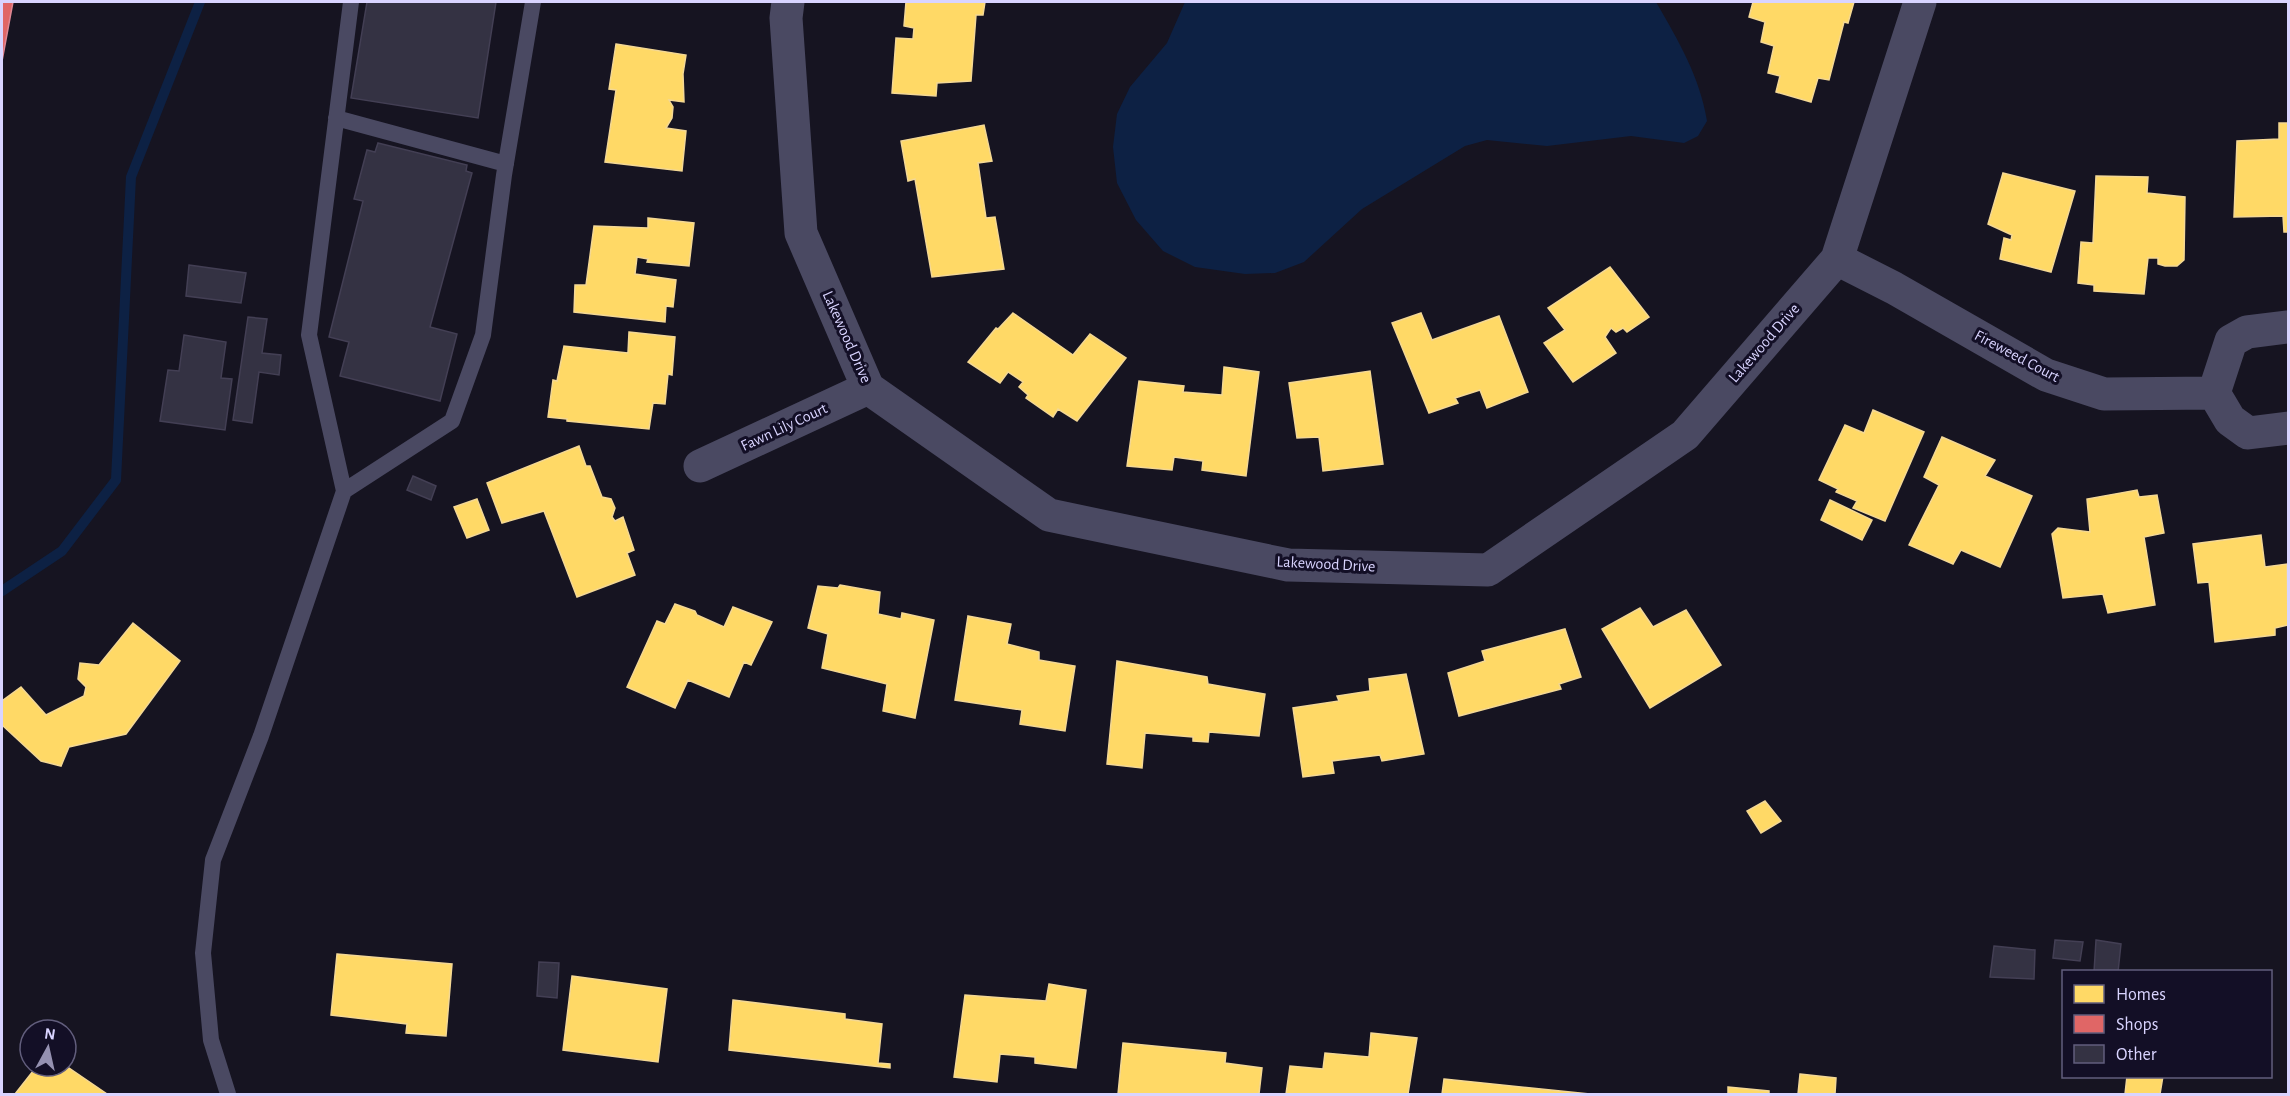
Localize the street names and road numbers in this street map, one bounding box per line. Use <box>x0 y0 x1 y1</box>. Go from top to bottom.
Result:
street label: Lakewood Drive <box>820 289 874 385</box>
street label: Lakewood Drive <box>1726 300 1802 386</box>
street label: Fireweed Court <box>1972 327 2062 385</box>
street label: Fawn Lily Court <box>738 400 830 455</box>
street label: Lakewood Drive <box>1276 553 1376 575</box>

